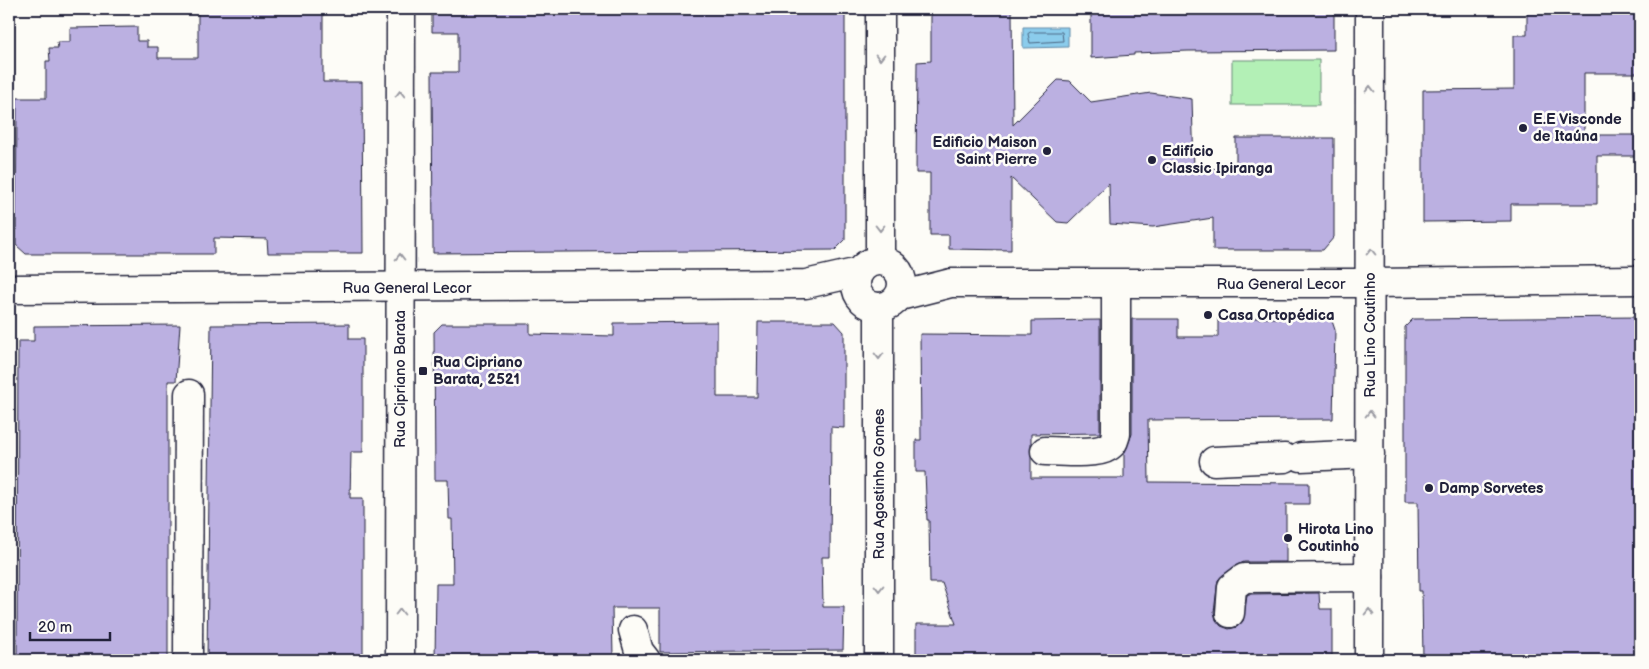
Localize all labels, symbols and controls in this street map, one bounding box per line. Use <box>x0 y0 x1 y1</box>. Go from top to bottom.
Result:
one-way arrow <box>875 54 885 62</box>
one-way arrow <box>1365 85 1375 92</box>
one-way arrow <box>395 90 405 98</box>
place label: E.E Visconde de Itaúna <box>1533 110 1622 146</box>
marker: E.E Visconde de Itaúna <box>1517 122 1529 134</box>
place label: Edificio Maison Saint Pierre <box>932 133 1037 169</box>
place label: Edifício Classic Ipiranga <box>1162 142 1273 178</box>
marker: Edificio Maison Saint Pierre <box>1041 145 1053 157</box>
marker: Edifício Classic Ipiranga <box>1146 154 1158 166</box>
one-way arrow <box>875 224 885 232</box>
one-way arrow <box>1365 247 1376 255</box>
one-way arrow <box>395 252 405 260</box>
street label: Rua Lino Coutinho <box>1361 272 1380 398</box>
street label: Rua General Lecor <box>1216 275 1346 294</box>
street label: Rua General Lecor <box>342 279 472 298</box>
place label: Casa Ortopédica <box>1218 306 1335 325</box>
marker: Casa Ortopédica <box>1202 309 1214 321</box>
street label: Rua Cipriano Barata <box>391 310 410 448</box>
one-way arrow <box>874 352 884 360</box>
place label: Rua Cipriano Barata, 2521 <box>433 353 523 389</box>
marker: Rua Cipriano Barata, 2521 <box>417 365 429 377</box>
street label: Rua Agostinho Gomes <box>870 408 889 560</box>
one-way arrow <box>1365 410 1375 418</box>
place label: Damp Sorvetes <box>1439 479 1543 498</box>
marker: Damp Sorvetes <box>1423 482 1435 494</box>
place label: Hirota Lino Coutinho <box>1298 520 1374 556</box>
marker: Hirota Lino Coutinho <box>1282 532 1294 544</box>
one-way arrow <box>874 585 884 593</box>
one-way arrow <box>395 607 405 615</box>
one-way arrow <box>1364 607 1374 615</box>
scale bar <box>30 609 110 641</box>
text: 20 m <box>38 618 72 637</box>

